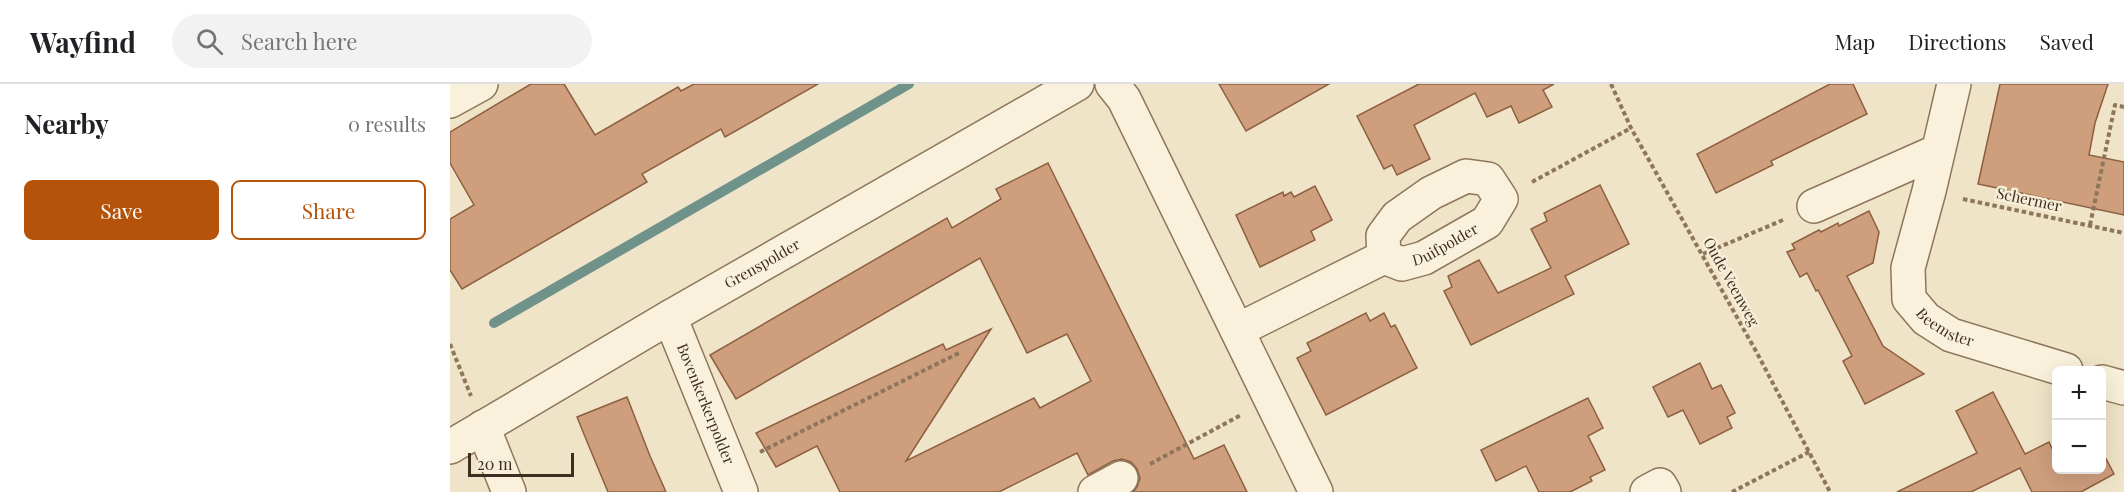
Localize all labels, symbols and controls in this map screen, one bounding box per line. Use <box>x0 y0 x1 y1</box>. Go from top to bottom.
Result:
search box <box>172 14 592 68</box>
text: Wayfind <box>30 23 136 60</box>
icon: search <box>193 25 226 58</box>
text: Search here <box>241 26 357 56</box>
text: Map <box>1834 27 1875 55</box>
text: Directions <box>1908 27 2006 55</box>
text: Saved <box>2039 27 2094 55</box>
text: Nearby <box>24 106 109 141</box>
text: 0 results <box>348 110 426 137</box>
button: Save <box>24 180 219 240</box>
button: Share <box>231 180 426 240</box>
street label: Schermer <box>1995 182 2064 216</box>
street label: Duifpolder <box>1410 218 1482 270</box>
street label: Grenspolder <box>720 233 804 293</box>
street label: Oude Veenweg <box>1699 233 1765 330</box>
street label: Beemster <box>1912 303 1977 351</box>
street label: Bovenkerkerpolder <box>673 340 740 468</box>
map controls <box>2052 366 2106 474</box>
button: + <box>2052 366 2106 420</box>
button: − <box>2052 420 2106 474</box>
scale bar <box>468 450 574 478</box>
text: 20 m <box>477 453 512 474</box>

